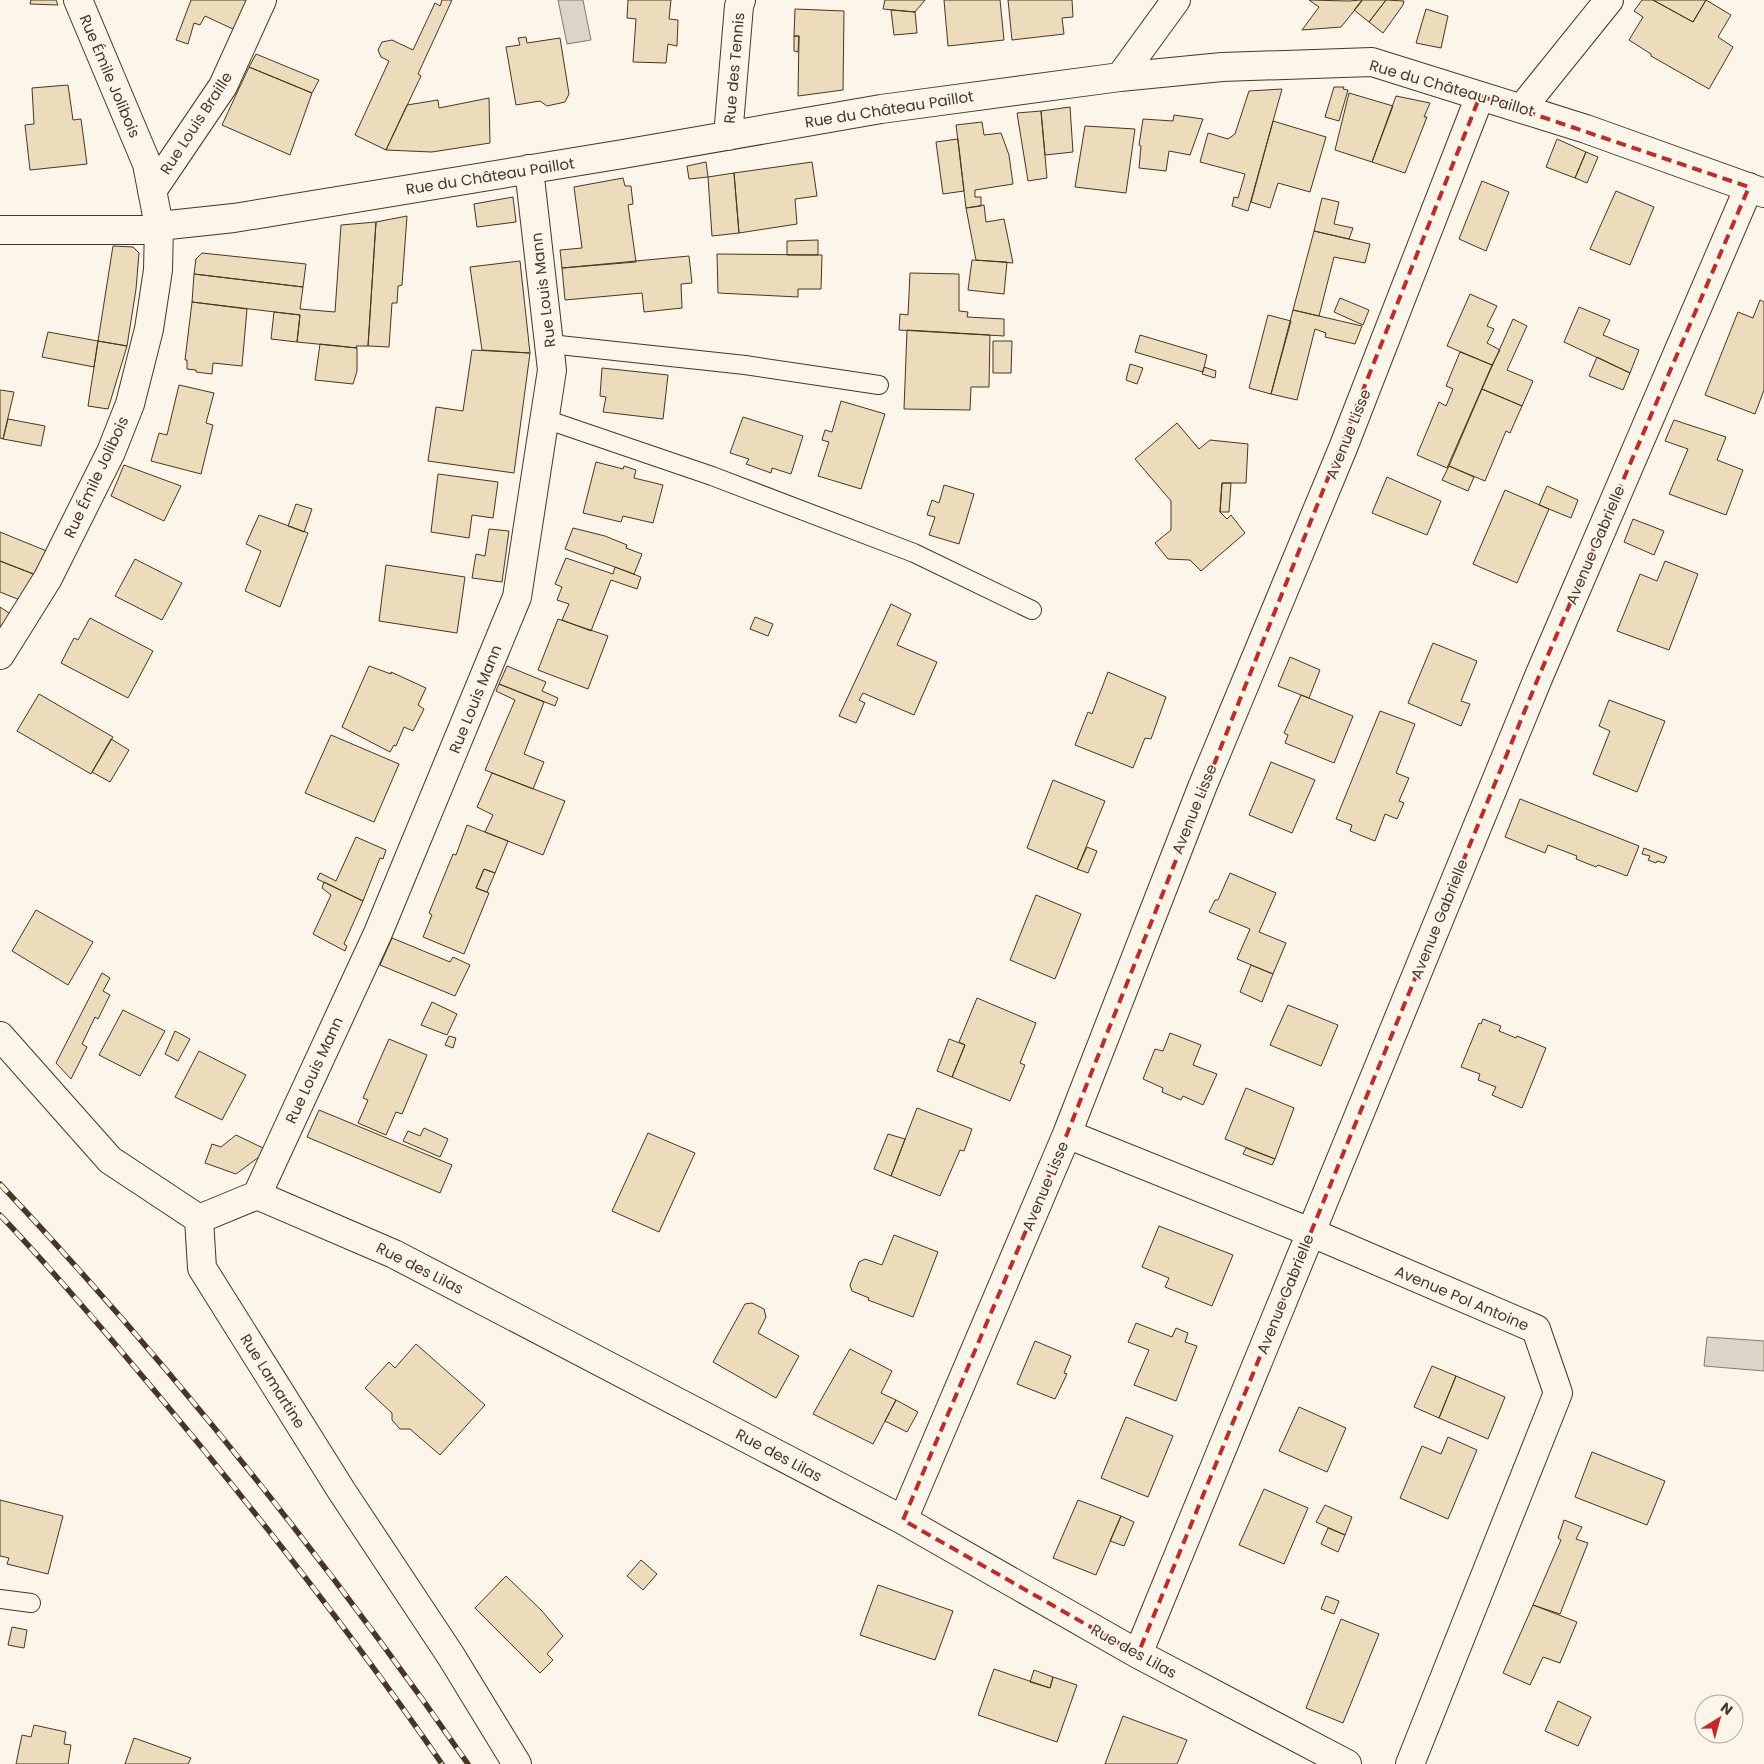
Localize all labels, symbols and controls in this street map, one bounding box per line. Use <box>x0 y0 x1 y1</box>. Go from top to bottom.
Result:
street label: Rue Émile Jolibois <box>75 11 146 141</box>
street label: Rue des Tennis <box>719 11 749 124</box>
street label: Rue du Château Paillot <box>1367 54 1537 122</box>
street label: Rue Louis Braille <box>155 68 237 178</box>
street label: Rue du Château Paillot <box>803 85 975 133</box>
street label: Rue du Château Paillot <box>404 152 576 200</box>
street label: Rue Louis Mann <box>526 231 560 349</box>
street label: Avenue Lisse <box>1320 386 1376 482</box>
street label: Rue Émile Jolibois <box>59 413 133 541</box>
street label: Avenue Gabrielle <box>1560 482 1630 608</box>
street label: Rue Louis Mann <box>444 642 506 756</box>
street label: Avenue Lisse <box>1166 761 1222 857</box>
street label: Avenue Gabrielle <box>1405 856 1473 982</box>
street label: Rue Louis Mann <box>280 1013 348 1127</box>
street label: Avenue Lisse <box>1017 1138 1073 1234</box>
street label: Avenue Gabrielle <box>1251 1231 1319 1357</box>
street label: Rue des Lilas <box>373 1237 467 1299</box>
street label: Avenue Pol Antoine <box>1392 1260 1532 1336</box>
street label: Rue Lamartine <box>236 1330 310 1432</box>
street label: Rue des Lilas <box>732 1423 826 1487</box>
street label: Rue des Lilas <box>1087 1619 1181 1683</box>
north arrow <box>1694 1694 1744 1744</box>
text: N <box>1717 1697 1737 1720</box>

